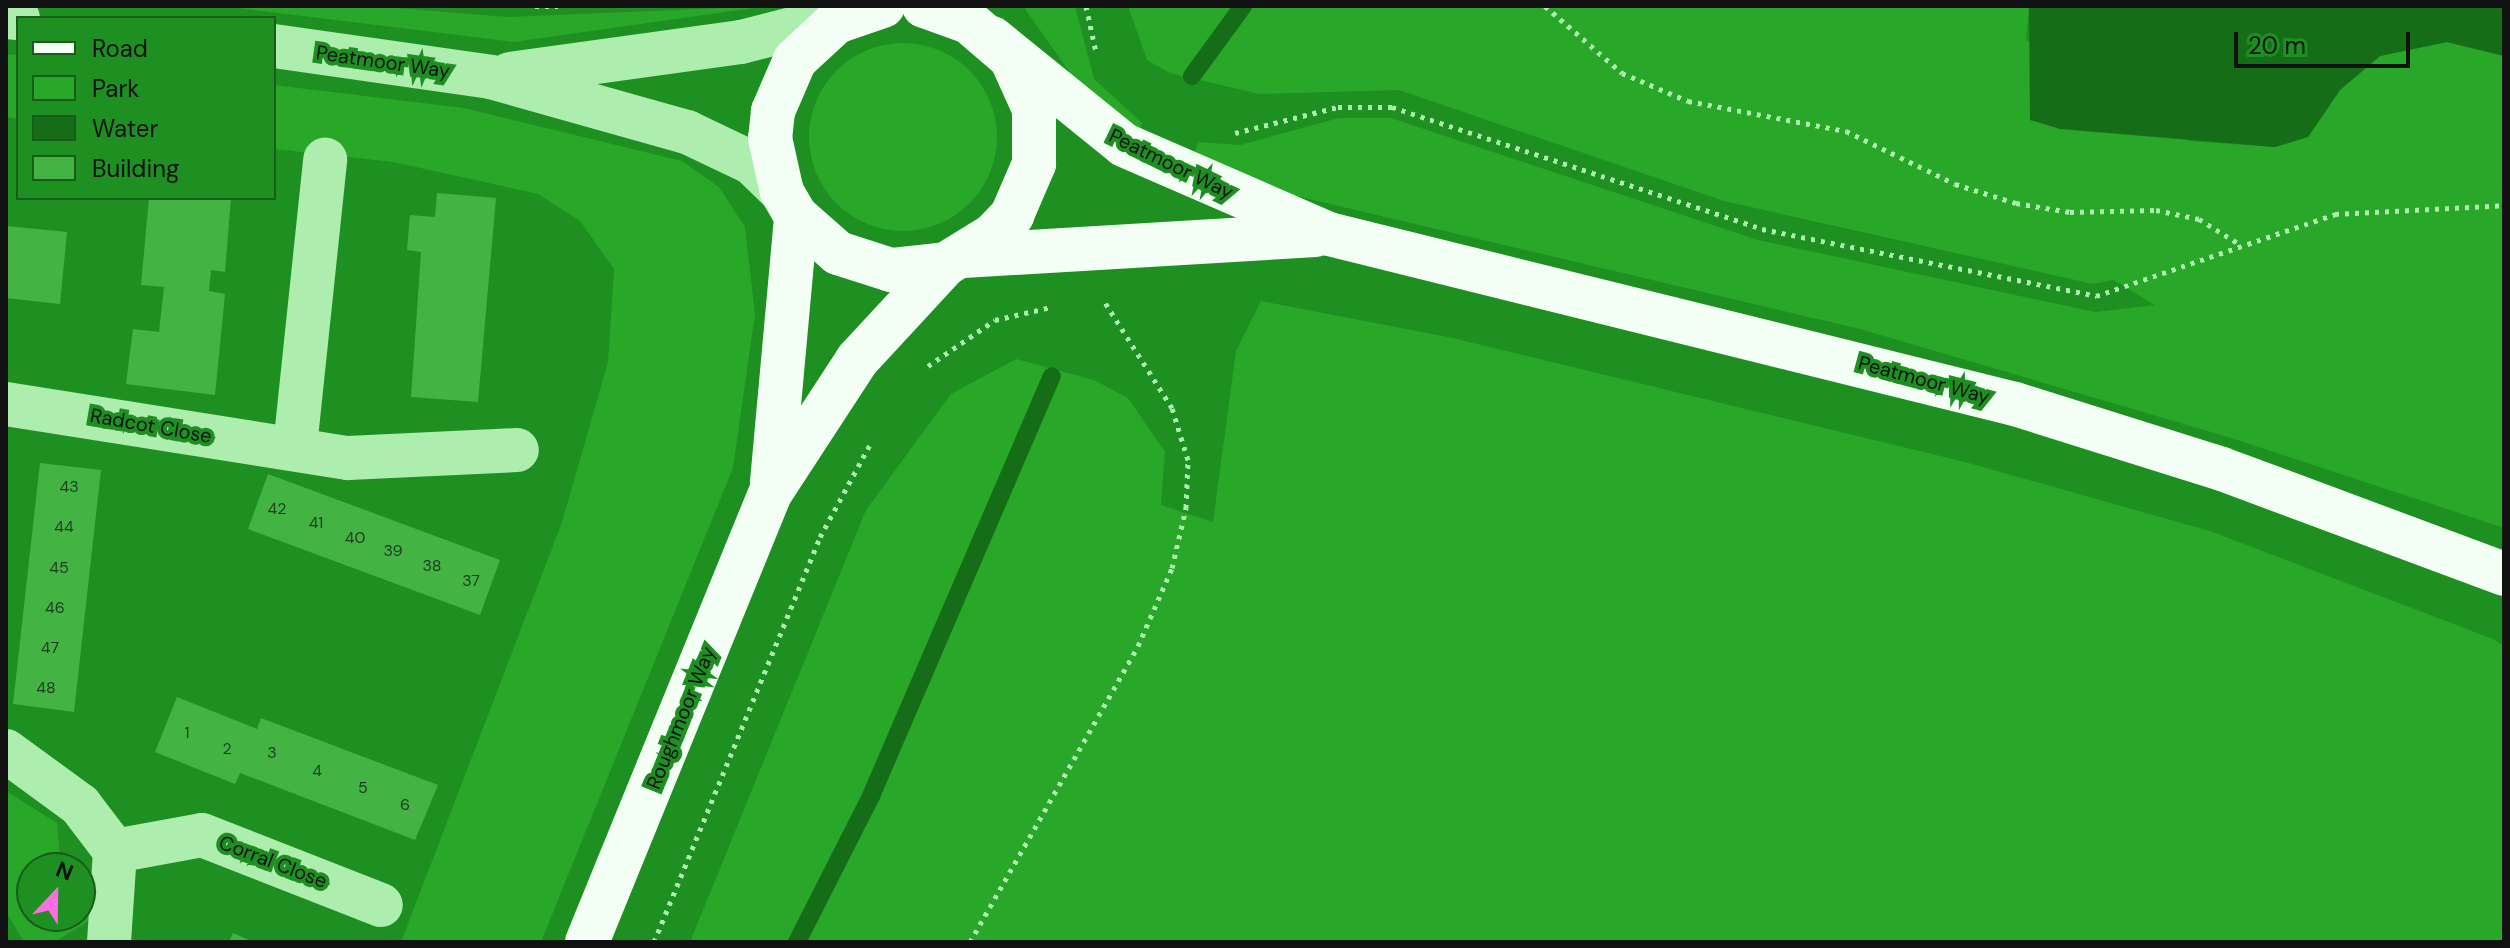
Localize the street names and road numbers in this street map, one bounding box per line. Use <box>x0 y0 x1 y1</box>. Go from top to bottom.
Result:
street label: Peatmoor Way <box>314 41 452 83</box>
street label: Peatmoor Way <box>1105 124 1237 204</box>
street label: Peatmoor Way <box>1856 351 1992 409</box>
street label: Radcot Close <box>88 403 214 449</box>
street label: Roughmoor Way <box>641 643 721 793</box>
street label: Corral Close <box>216 830 330 894</box>

